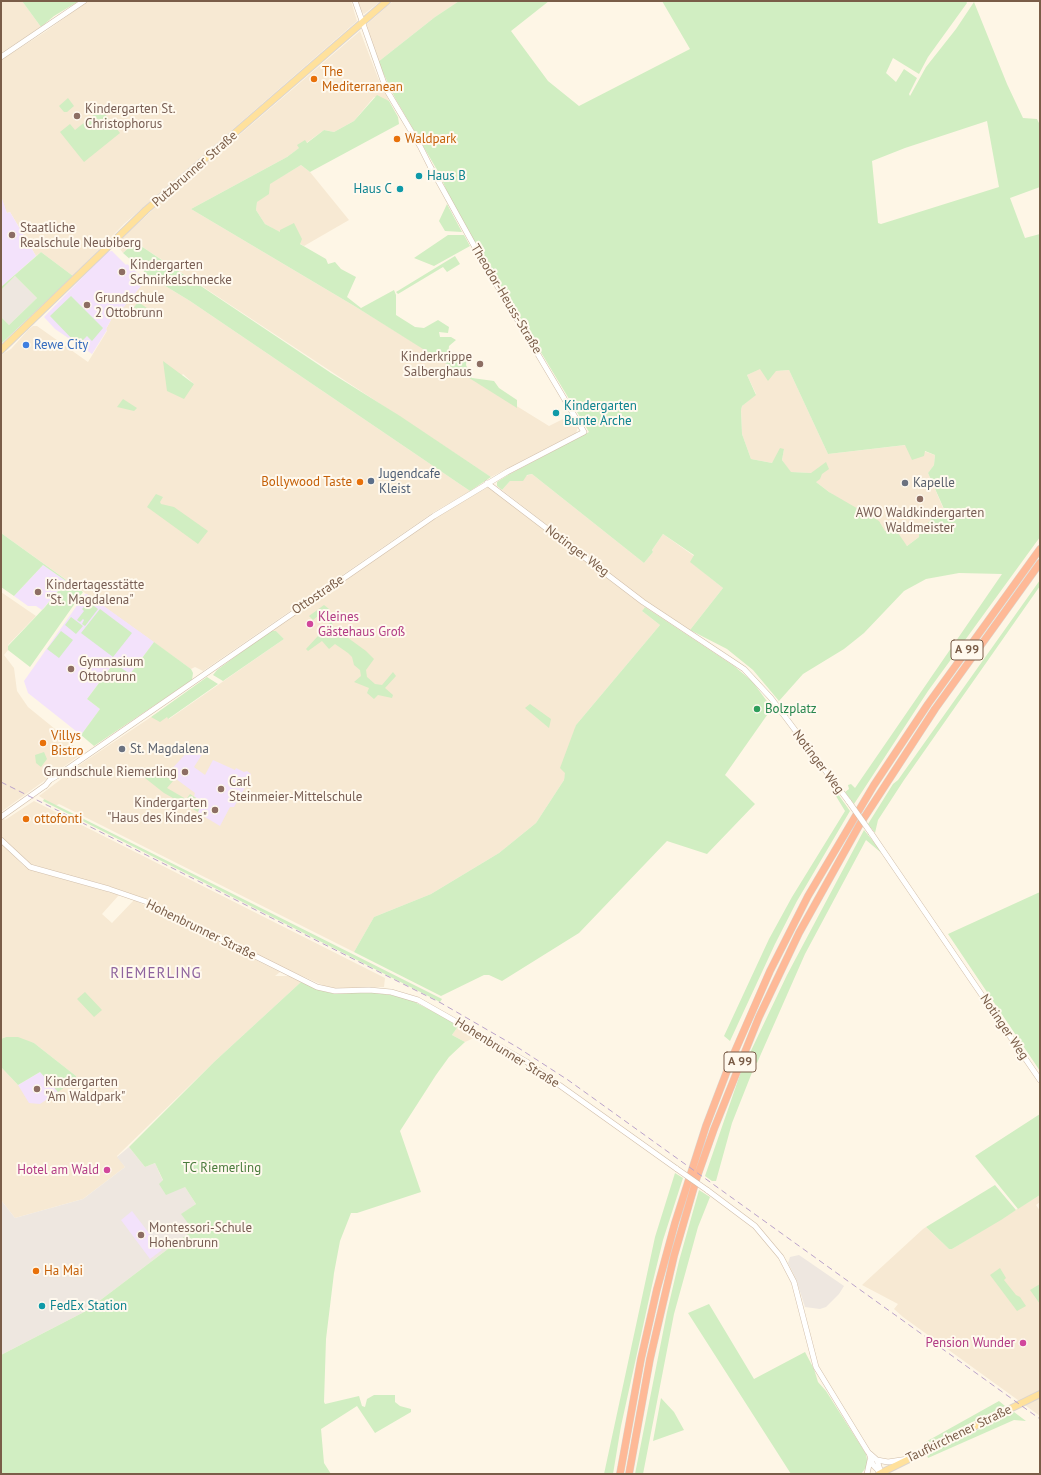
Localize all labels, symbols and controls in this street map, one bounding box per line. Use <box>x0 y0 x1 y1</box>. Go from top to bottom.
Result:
place label: The Mediterranean <box>322 64 403 95</box>
marker: The Mediterranean <box>309 74 319 84</box>
place label: Kindergarten St. Christophorus <box>85 101 176 132</box>
marker: Kindergarten St. Christophorus <box>72 111 82 121</box>
street label: Putzbrunner Straße <box>149 128 241 210</box>
place label: Waldpark <box>405 131 457 147</box>
marker: Waldpark <box>392 134 402 144</box>
place label: Haus B <box>427 168 466 184</box>
marker: Haus B <box>414 171 424 181</box>
place label: Haus C <box>353 181 392 197</box>
marker: Haus C <box>395 184 405 194</box>
place label: Staatliche Realschule Neubiberg <box>20 220 141 251</box>
marker: Staatliche Realschule Neubiberg <box>7 230 17 240</box>
street label: Theodor-Heuss-Straße <box>467 241 545 357</box>
place label: Kindergarten Schnirkelschnecke <box>130 257 232 288</box>
marker: Kindergarten Schnirkelschnecke <box>117 267 127 277</box>
place label: Grundschule 2 Ottobrunn <box>95 290 164 321</box>
marker: Grundschule 2 Ottobrunn <box>82 300 92 310</box>
place label: Rewe City <box>34 337 88 353</box>
marker: Rewe City <box>21 340 31 350</box>
place label: Kinderkrippe Salberghaus <box>401 349 472 380</box>
marker: Kinderkrippe Salberghaus <box>475 359 485 369</box>
place label: Kindergarten Bunte Arche <box>564 398 637 429</box>
marker: Kindergarten Bunte Arche <box>551 408 561 418</box>
place label: Jugendcafe Kleist <box>379 466 440 497</box>
place label: Bollywood Taste <box>261 474 352 490</box>
place label: Kapelle <box>913 475 955 491</box>
marker: Jugendcafe Kleist <box>366 476 376 486</box>
marker: Bollywood Taste <box>355 477 365 487</box>
marker: Kapelle <box>900 478 910 488</box>
marker: AWO Waldkindergarten Waldmeister <box>915 494 925 504</box>
place label: AWO Waldkindergarten Waldmeister <box>856 505 984 536</box>
street label: Notinger Weg <box>542 522 612 580</box>
street label: Ottostraße <box>289 572 347 618</box>
place label: Kindertagesstätte "St. Magdalena" <box>46 577 144 608</box>
marker: Kindertagesstätte "St. Magdalena" <box>33 587 43 597</box>
place label: Kleines Gästehaus Groß <box>318 609 405 640</box>
marker: Kleines Gästehaus Groß <box>305 619 315 629</box>
road number: A 99 <box>951 640 983 660</box>
place label: Gymnasium Ottobrunn <box>79 654 144 685</box>
marker: Gymnasium Ottobrunn <box>66 664 76 674</box>
place label: Bolzplatz <box>765 701 817 717</box>
marker: Bolzplatz <box>752 704 762 714</box>
street label: Notinger Weg <box>789 727 847 797</box>
place label: Villys Bistro <box>51 728 83 759</box>
marker: Villys Bistro <box>38 738 48 748</box>
place label: St. Magdalena <box>130 741 209 757</box>
marker: St. Magdalena <box>117 744 127 754</box>
place label: Grundschule Riemerling <box>43 764 177 780</box>
marker: Grundschule Riemerling <box>180 767 190 777</box>
place label: Carl Steinmeier-Mittelschule <box>229 774 362 805</box>
marker: Carl Steinmeier-Mittelschule <box>216 784 226 794</box>
place label: Kindergarten "Haus des Kindes" <box>107 795 207 826</box>
marker: Kindergarten "Haus des Kindes" <box>210 805 220 815</box>
place label: ottofonti <box>34 811 82 827</box>
marker: ottofonti <box>21 814 31 824</box>
street label: Hohenbrunner Straße <box>144 897 258 963</box>
district label: RIEMERLING <box>110 965 202 983</box>
street label: Notinger Weg <box>976 991 1032 1063</box>
street label: Hohenbrunner Straße <box>452 1015 562 1091</box>
road number: A 99 <box>724 1052 756 1072</box>
place label: Kindergarten "Am Waldpark" <box>45 1074 125 1105</box>
marker: Kindergarten "Am Waldpark" <box>32 1084 42 1094</box>
park label: TC Riemerling <box>183 1160 261 1176</box>
place label: Hotel am Wald <box>17 1162 99 1178</box>
marker: Hotel am Wald <box>102 1165 112 1175</box>
place label: Montessori-Schule Hohenbrunn <box>149 1220 252 1251</box>
marker: Montessori-Schule Hohenbrunn <box>136 1230 146 1240</box>
place label: Ha Mai <box>44 1263 83 1279</box>
marker: Ha Mai <box>31 1266 41 1276</box>
place label: FedEx Station <box>50 1298 127 1314</box>
marker: FedEx Station <box>37 1301 47 1311</box>
place label: Pension Wunder <box>926 1335 1015 1351</box>
marker: Pension Wunder <box>1018 1338 1028 1348</box>
street label: Taufkirchener Straße <box>904 1402 1014 1466</box>

